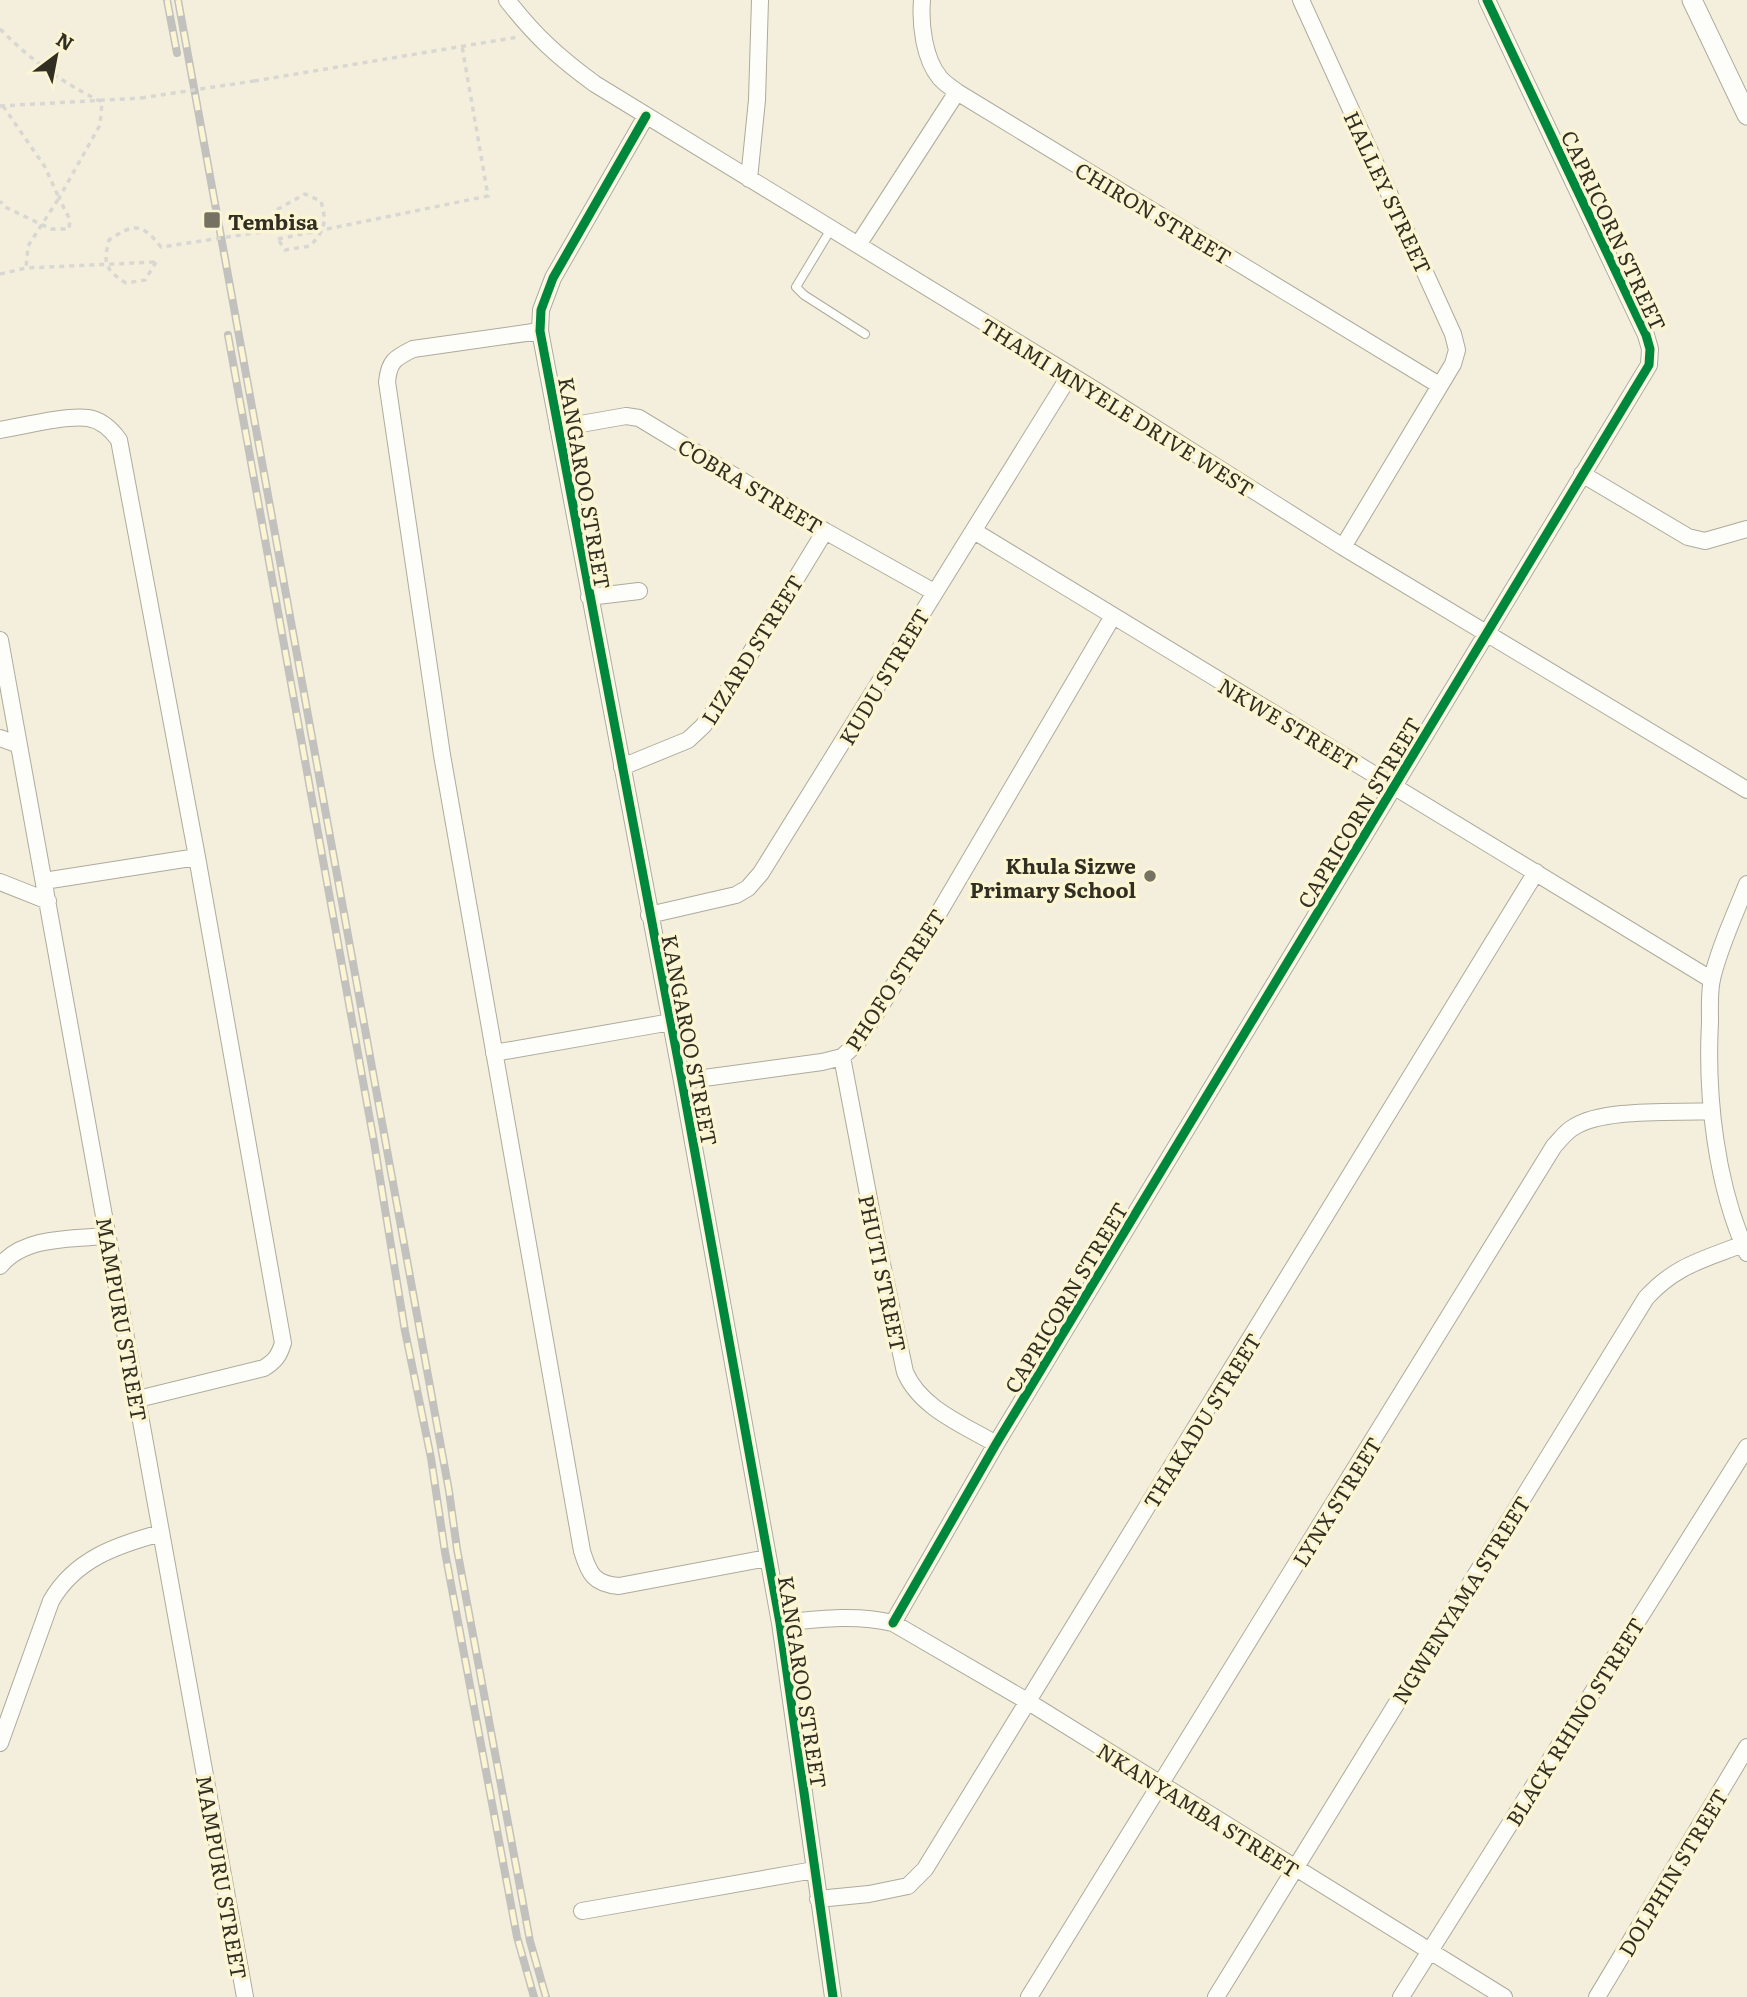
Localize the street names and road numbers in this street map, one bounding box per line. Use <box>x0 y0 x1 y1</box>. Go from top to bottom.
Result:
street label: HALLEY STREET <box>1338 105 1440 279</box>
street label: CAPRICORN STREET <box>1555 125 1675 335</box>
street label: CHIRON STREET <box>1070 153 1238 271</box>
street label: THAMI MNYELE DRIVE WEST <box>975 309 1261 503</box>
street label: KANGAROO STREET <box>552 374 620 592</box>
street label: COBRA STREET <box>673 430 829 540</box>
street label: LIZARD STREET <box>693 568 809 730</box>
street label: KUDU STREET <box>830 602 936 750</box>
street label: NKWE STREET <box>1213 669 1365 777</box>
street label: CAPRICORN STREET <box>1289 711 1427 913</box>
street label: PHOFO STREET <box>836 902 952 1056</box>
street label: KANGAROO STREET <box>655 932 727 1148</box>
street label: PHUTI STREET <box>852 1192 916 1354</box>
street label: CAPRICORN STREET <box>996 1196 1134 1398</box>
street label: MAMPURU STREET <box>90 1214 156 1424</box>
street label: THAKADU STREET <box>1134 1326 1268 1514</box>
street label: LYNX STREET <box>1284 1430 1388 1572</box>
street label: NGWENYAMA STREET <box>1383 1489 1537 1709</box>
street label: KANGAROO STREET <box>772 1573 836 1791</box>
street label: BLACK RHINO STREET <box>1497 1611 1651 1831</box>
street label: NKANYAMBA STREET <box>1092 1734 1306 1884</box>
street label: MAMPURU STREET <box>190 1772 256 1982</box>
street label: DOLPHIN STREET <box>1610 1782 1734 1962</box>

